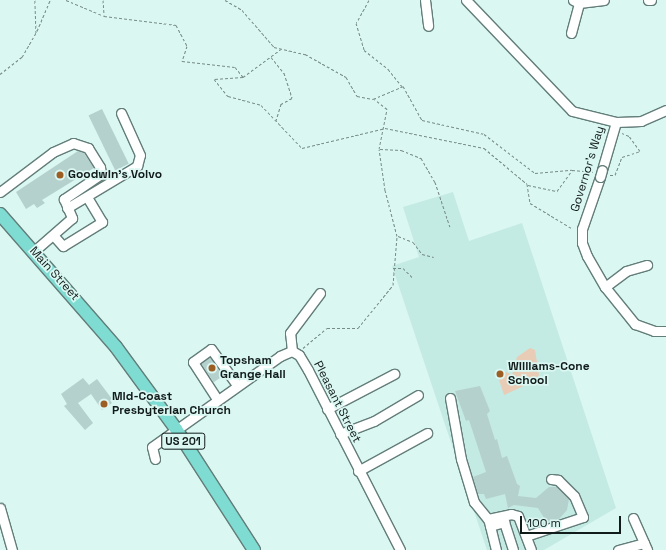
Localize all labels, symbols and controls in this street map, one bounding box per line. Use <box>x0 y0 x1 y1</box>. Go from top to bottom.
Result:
street label: Governor's Way <box>568 124 608 214</box>
place label: Goodwin's Volvo <box>68 168 162 182</box>
marker: Goodwin's Volvo <box>55 170 65 180</box>
street label: Main Street <box>26 244 82 304</box>
place label: Topsham Grange Hall <box>220 354 286 382</box>
street label: Pleasant Street <box>310 359 364 445</box>
place label: Williams-Cone School <box>508 360 590 388</box>
marker: Topsham Grange Hall <box>207 363 217 373</box>
marker: Williams-Cone School <box>495 369 505 379</box>
place label: Mid-Coast Presbyterian Church <box>112 390 231 418</box>
marker: Mid-Coast Presbyterian Church <box>99 399 109 409</box>
road number: US 201 <box>161 432 205 450</box>
scale bar <box>522 508 623 534</box>
text: 100 m <box>527 515 561 531</box>

